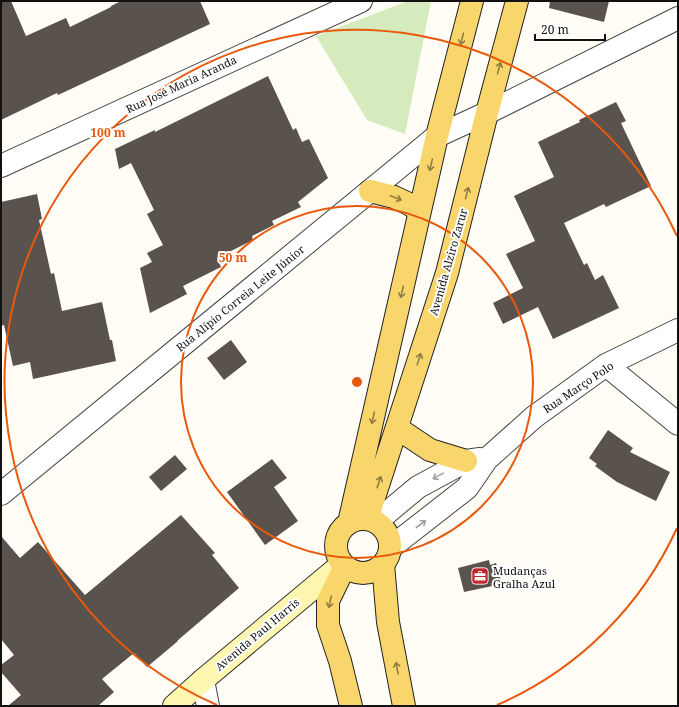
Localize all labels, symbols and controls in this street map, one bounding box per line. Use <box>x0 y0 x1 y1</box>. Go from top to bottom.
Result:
scale bar <box>535 16 605 42</box>
text: 20 m <box>541 21 569 38</box>
one-way arrow <box>458 32 465 45</box>
street label: Rua José Maria Aranda <box>123 52 239 116</box>
one-way arrow <box>496 61 504 74</box>
text: 100 m <box>90 124 126 141</box>
one-way arrow <box>426 158 434 171</box>
one-way arrow <box>463 187 471 200</box>
one-way arrow <box>390 195 402 203</box>
street label: Avenida Alziro Zarur <box>426 206 471 317</box>
street label: Rua Alípio Correia Leite Júnior <box>173 241 308 355</box>
text: 50 m <box>219 249 247 266</box>
one-way arrow <box>397 285 405 298</box>
one-way arrow <box>416 352 423 365</box>
street label: Rua Março Polo <box>540 358 616 416</box>
centre of rings <box>350 375 364 389</box>
one-way arrow <box>368 412 376 425</box>
one-way arrow <box>432 473 444 481</box>
one-way arrow <box>376 476 383 489</box>
one-way arrow <box>415 520 426 528</box>
place label: Mudanças Gralha Azul <box>493 563 556 591</box>
office icon: Mudanças Gralha Azul <box>470 566 490 586</box>
street label: Avenida Paul Harris <box>212 594 302 674</box>
one-way arrow <box>325 595 333 608</box>
one-way arrow <box>392 662 400 675</box>

